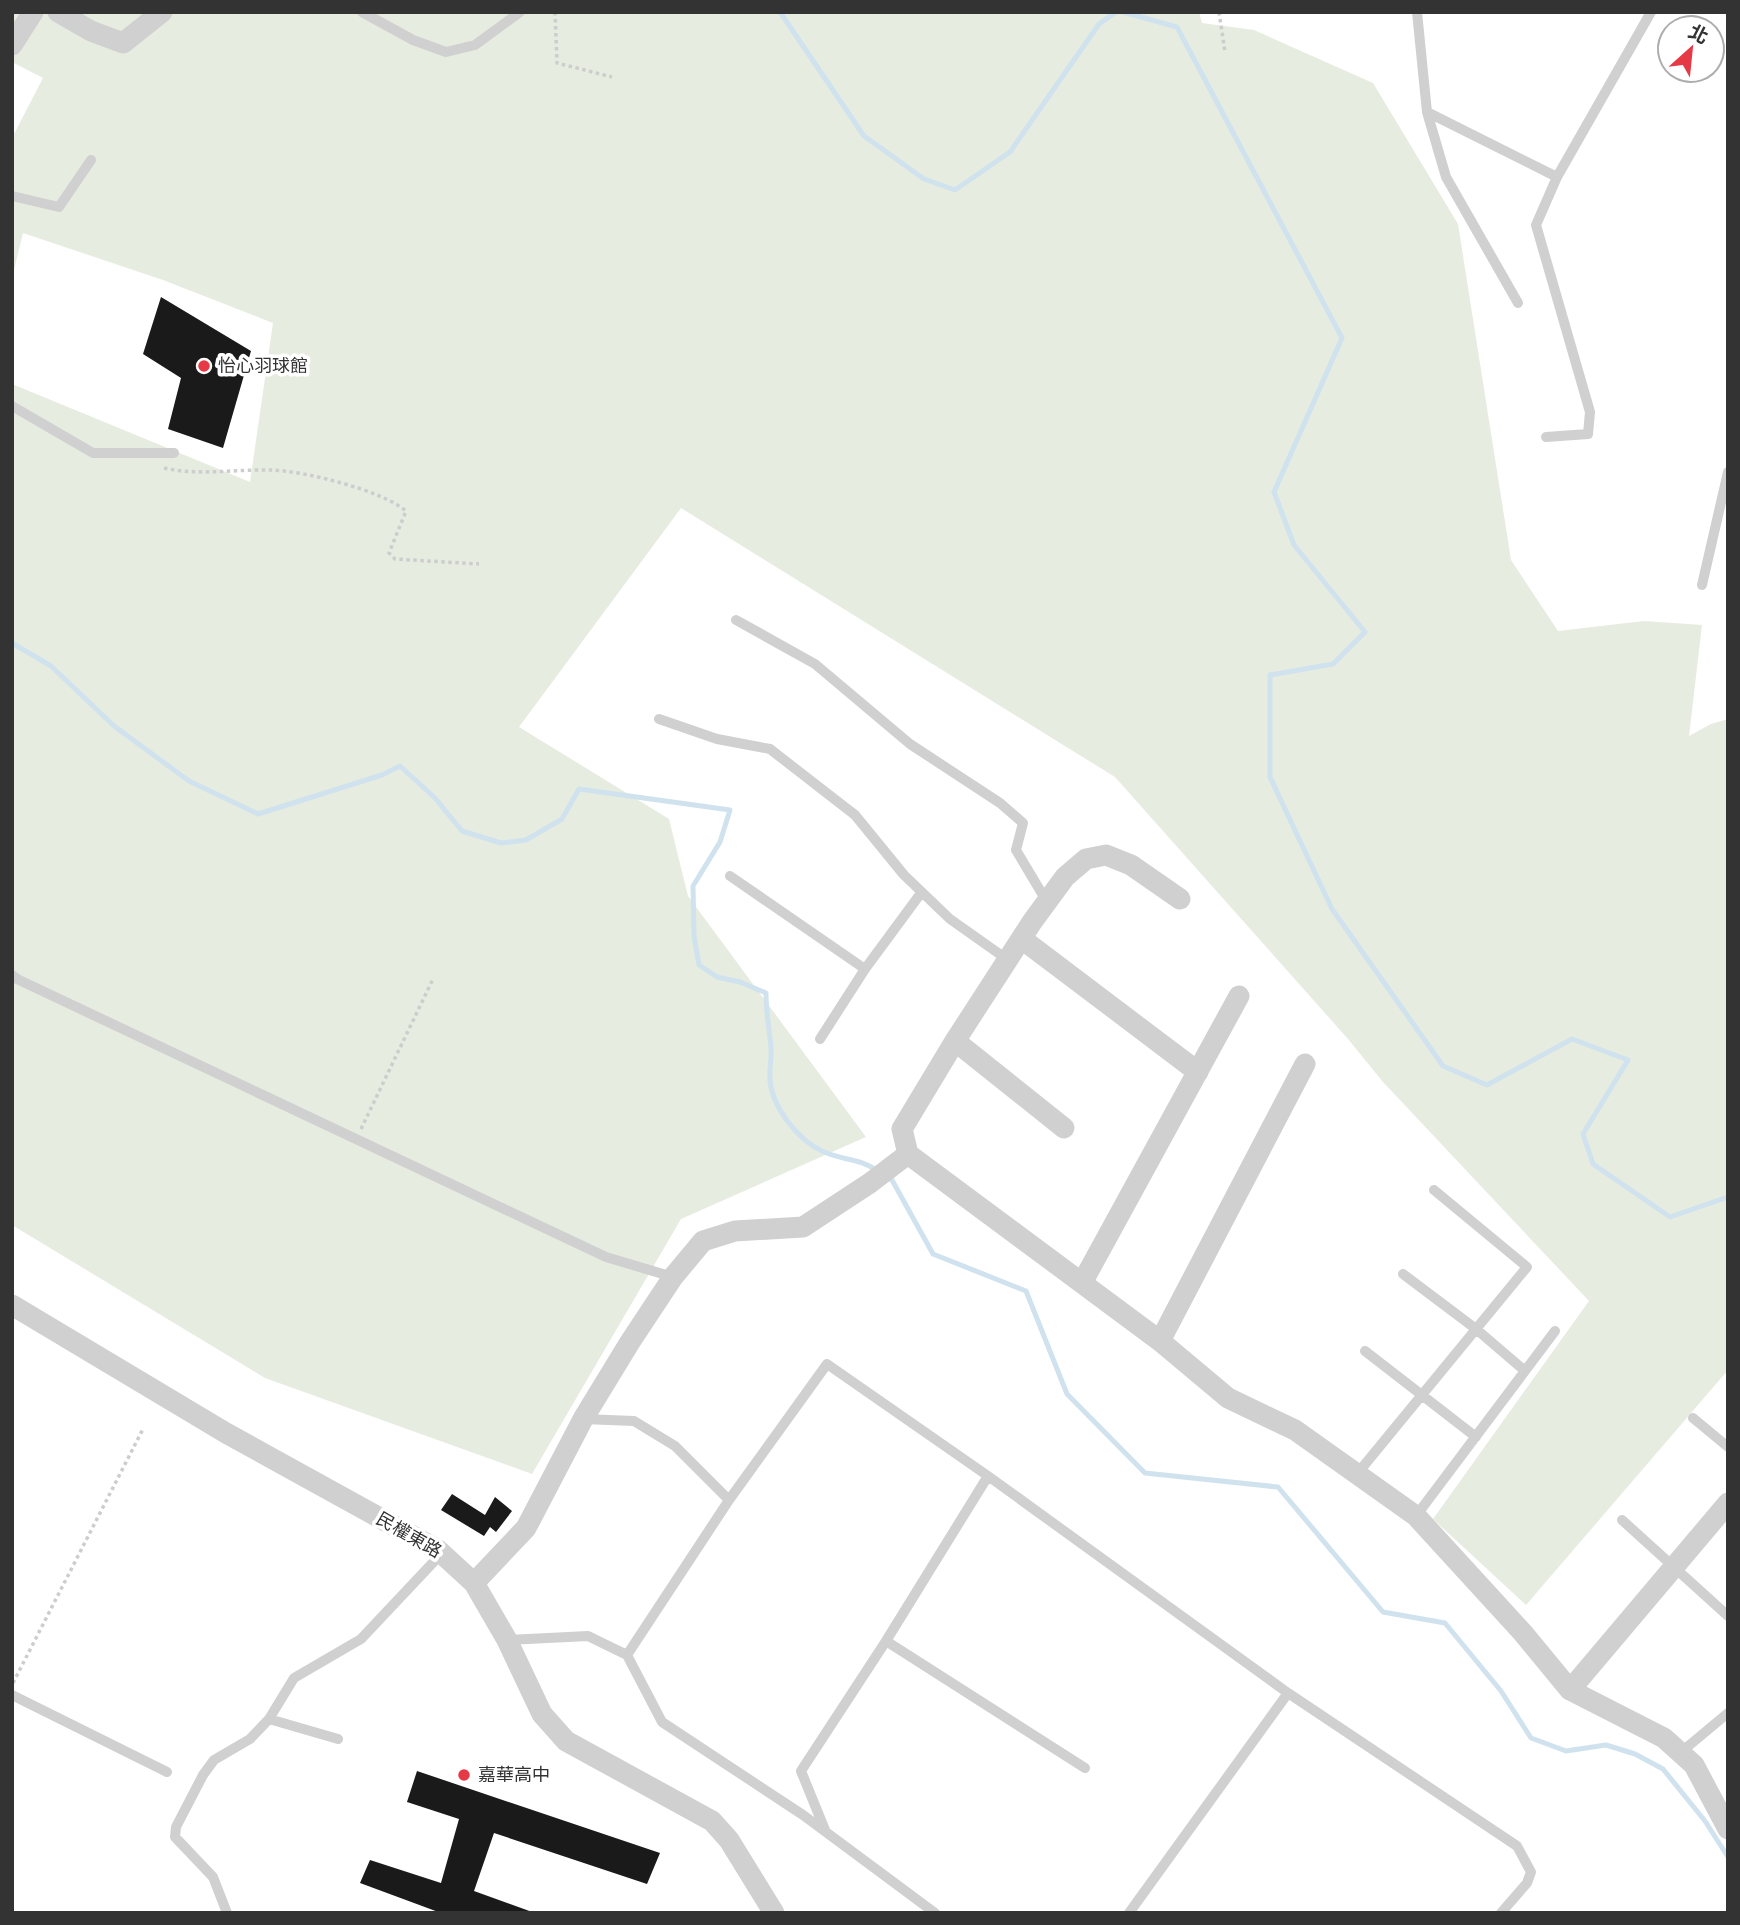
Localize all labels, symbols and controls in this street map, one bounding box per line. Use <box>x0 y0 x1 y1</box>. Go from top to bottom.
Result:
north arrow <box>1656 14 1726 84</box>
text: 北 <box>1684 20 1712 50</box>
place label: 怡心羽球館 <box>218 355 308 377</box>
marker: 怡心羽球館 <box>196 358 212 374</box>
street label: 民權東路 <box>372 1507 446 1563</box>
place label: 嘉華高中 <box>478 1764 550 1786</box>
marker: 嘉華高中 <box>456 1767 472 1783</box>

